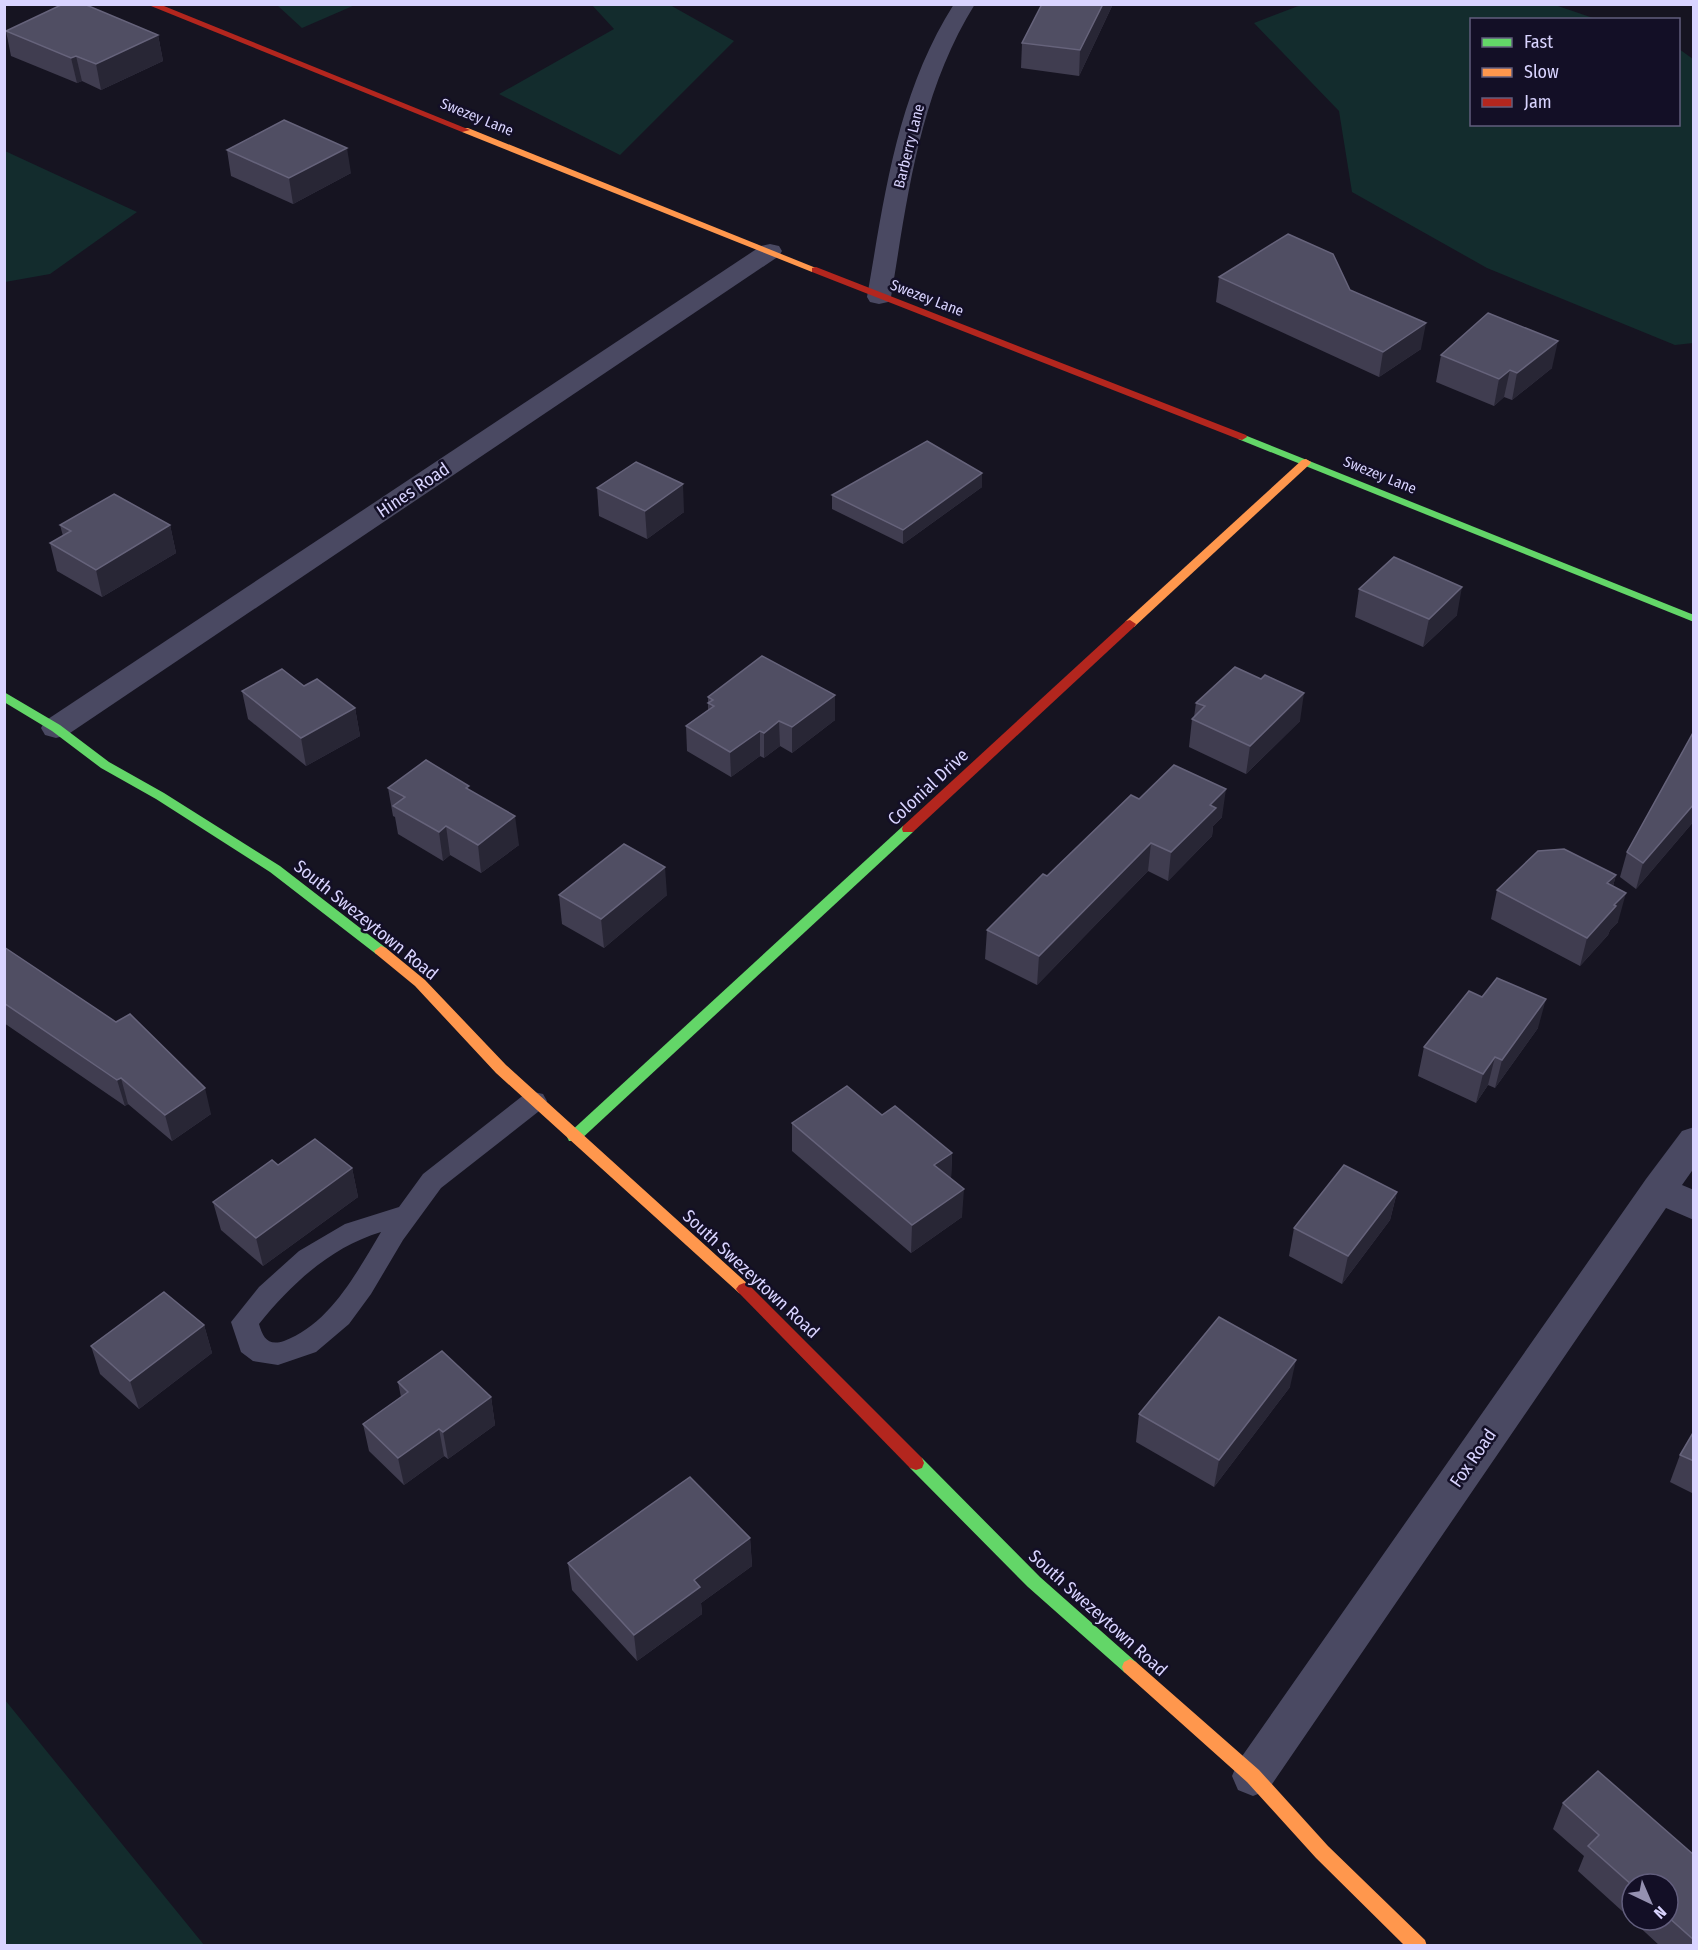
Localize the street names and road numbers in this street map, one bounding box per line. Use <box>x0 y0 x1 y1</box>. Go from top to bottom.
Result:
street label: Swezey Lane <box>438 94 516 140</box>
street label: Barberry Lane <box>890 102 928 190</box>
street label: Swezey Lane <box>888 276 966 320</box>
street label: Swezey Lane <box>1341 452 1419 498</box>
street label: Hines Road <box>372 458 454 522</box>
street label: Colonial Drive <box>883 744 973 830</box>
street label: South Swezeytown Road <box>290 855 442 985</box>
street label: South Swezeytown Road <box>678 1205 824 1343</box>
street label: Fox Road <box>1445 1425 1501 1491</box>
street label: South Swezeytown Road <box>1024 1545 1172 1681</box>

